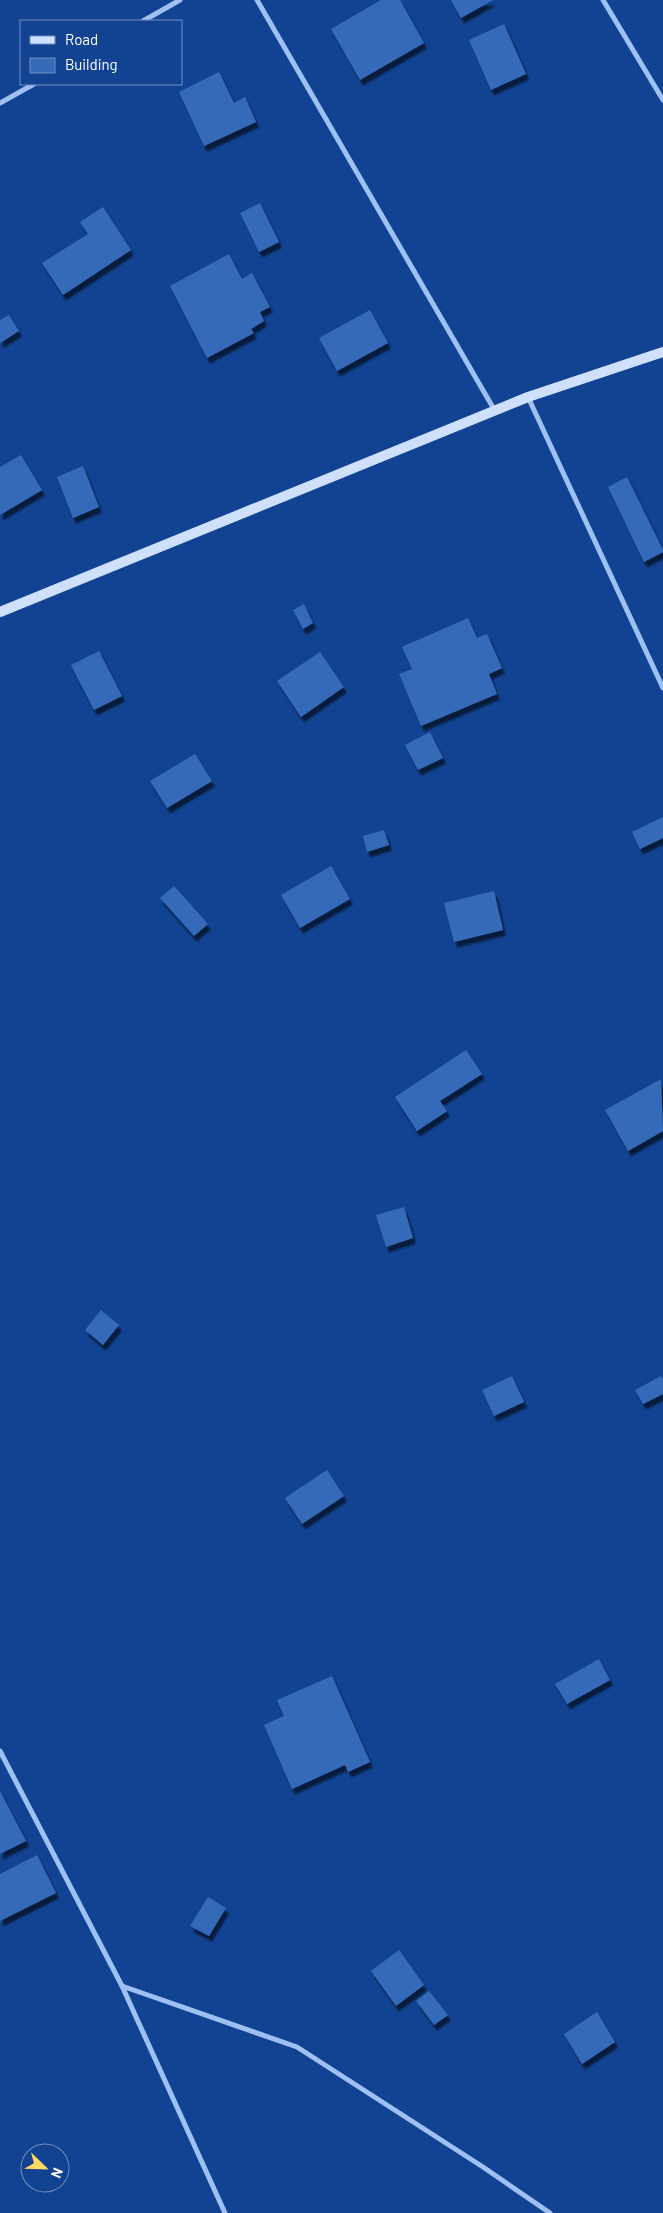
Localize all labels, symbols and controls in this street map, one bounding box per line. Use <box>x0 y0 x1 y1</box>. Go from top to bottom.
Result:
legend <box>20 20 182 85</box>
text: Road <box>65 30 98 48</box>
text: Building <box>65 55 118 73</box>
north arrow <box>20 2143 70 2193</box>
text: N <box>48 2166 67 2181</box>

